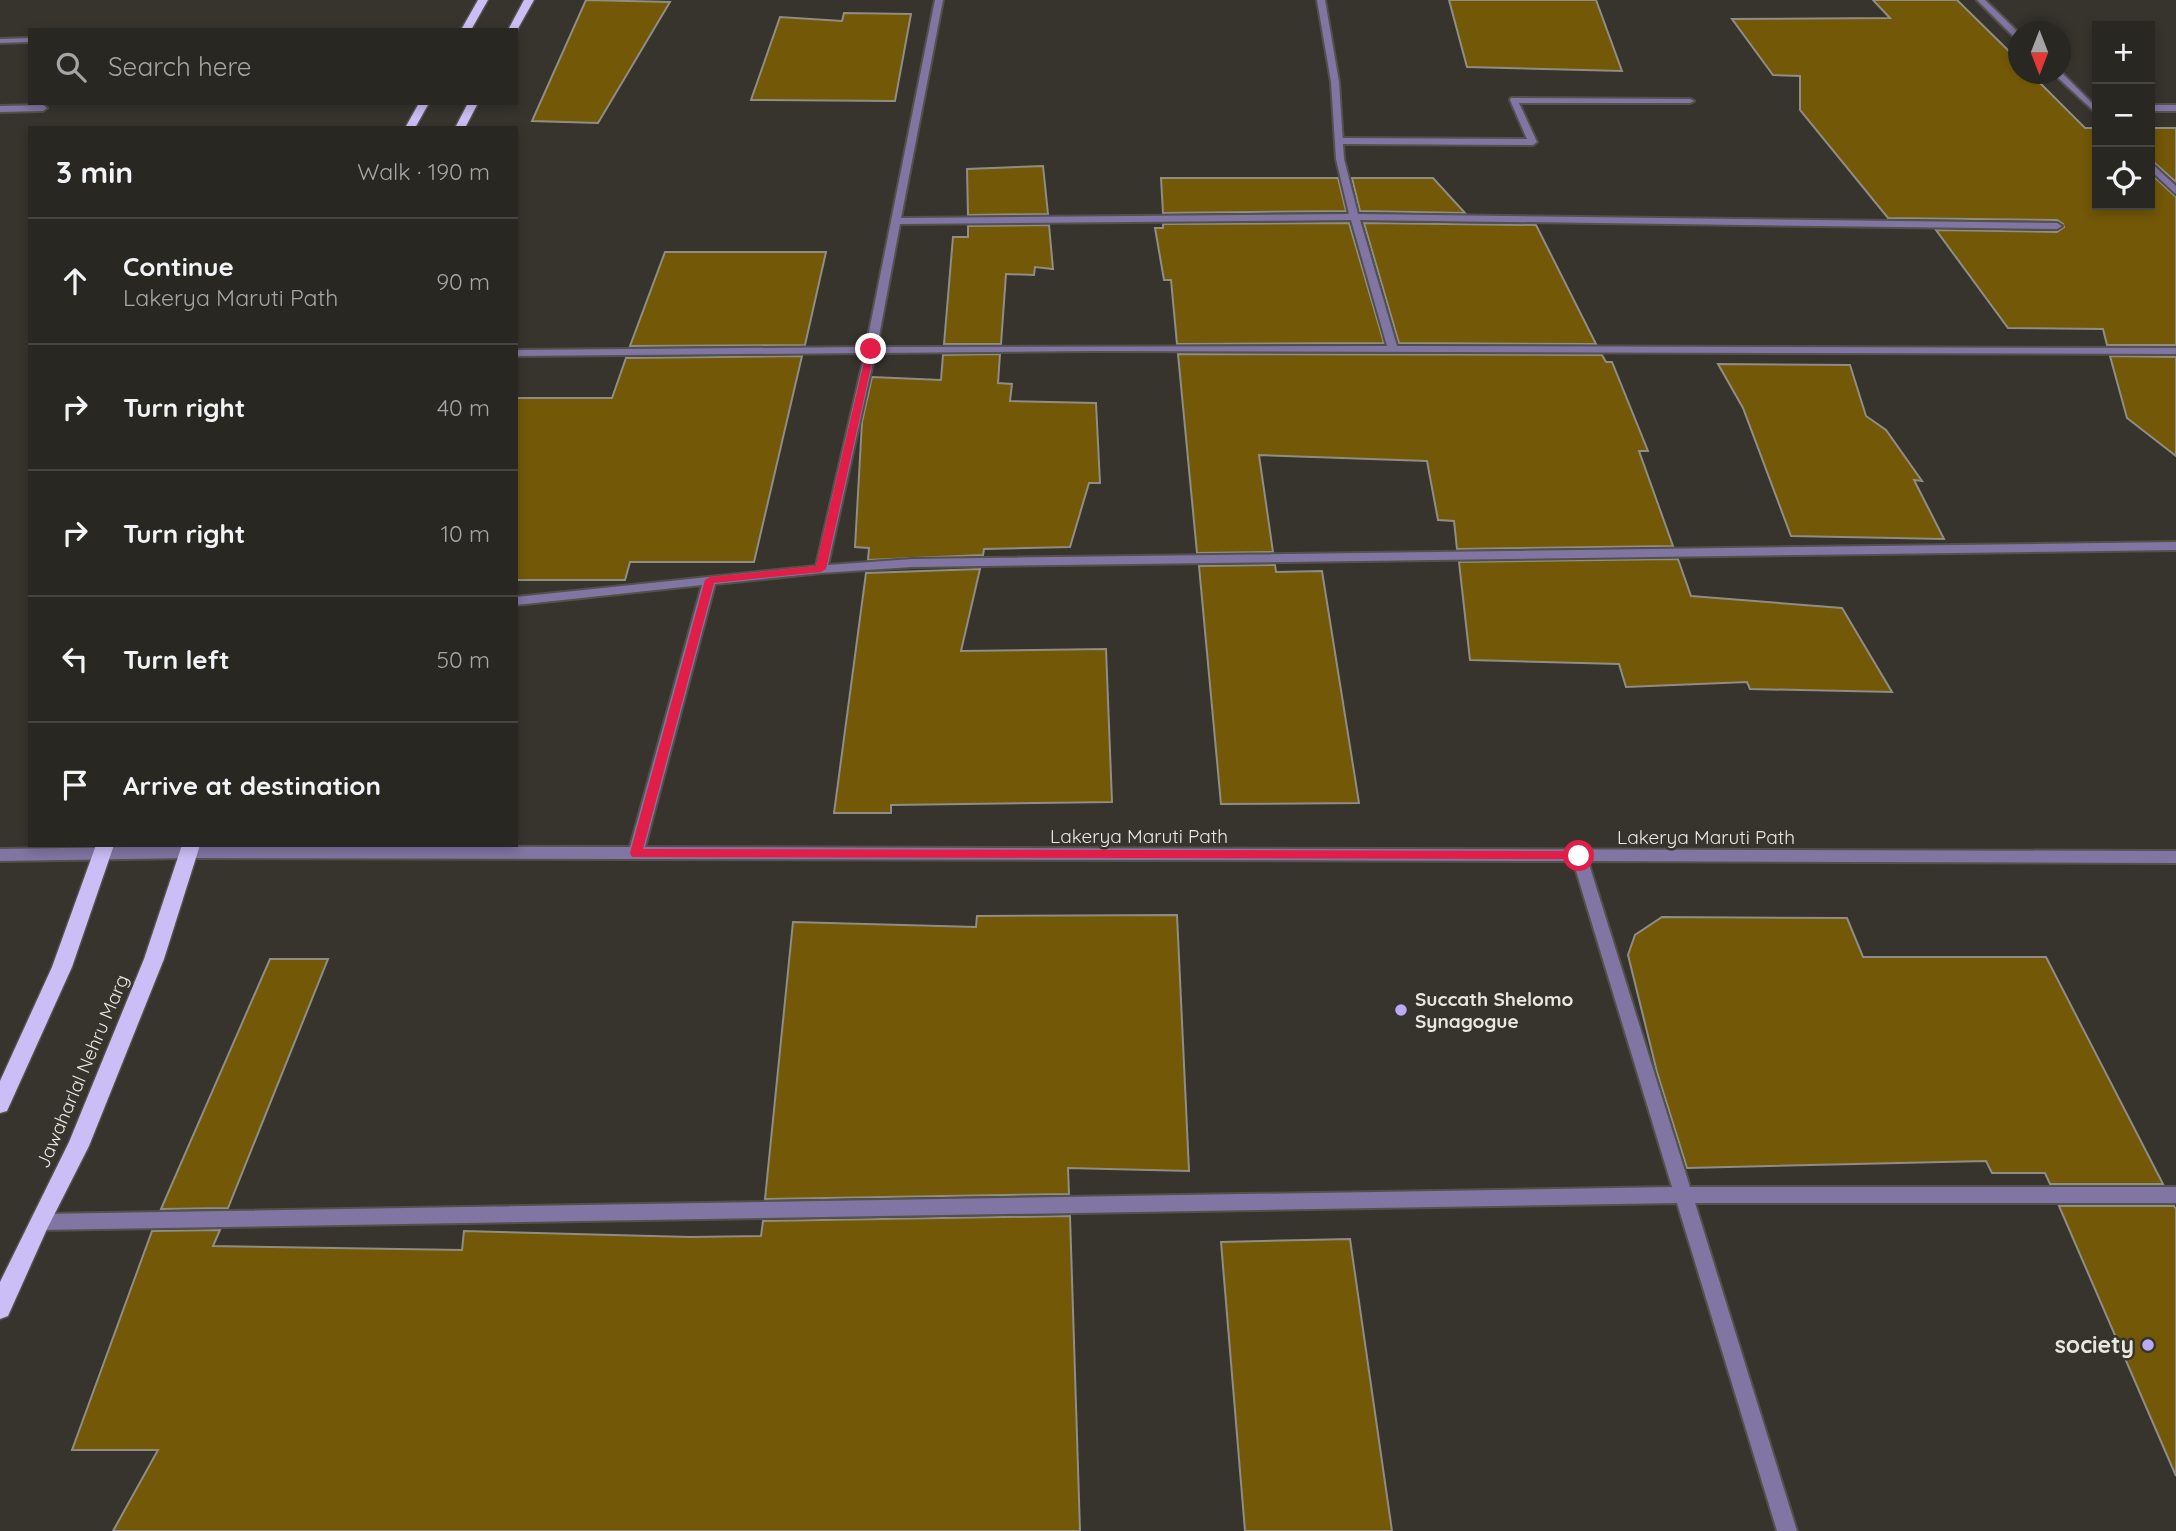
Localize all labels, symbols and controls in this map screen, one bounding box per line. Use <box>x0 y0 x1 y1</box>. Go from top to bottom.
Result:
north arrow <box>2008 21 2071 84</box>
map controls <box>2092 21 2155 210</box>
button: + <box>2092 21 2155 84</box>
search box <box>28 28 518 105</box>
icon: search <box>52 48 90 86</box>
text: Search here <box>108 50 252 83</box>
button: − <box>2092 84 2155 147</box>
button: locate <box>2092 147 2155 210</box>
text: 3 min <box>56 153 133 191</box>
text: Walk · 190 m <box>357 157 490 186</box>
text: Continue <box>123 250 234 283</box>
icon: ahead <box>56 262 94 300</box>
text: 90 m <box>436 267 490 296</box>
text: Lakerya Maruti Path <box>123 283 338 312</box>
route end <box>855 333 886 364</box>
icon: right <box>56 388 94 426</box>
text: Turn right <box>123 391 245 424</box>
text: 40 m <box>437 393 490 422</box>
icon: right <box>56 514 94 552</box>
text: Turn right <box>123 517 245 550</box>
text: 10 m <box>441 519 490 548</box>
icon: left <box>56 640 94 678</box>
text: Turn left <box>123 643 230 676</box>
text: 50 m <box>437 645 490 674</box>
icon: arrive <box>56 766 94 804</box>
text: Arrive at destination <box>123 769 381 802</box>
street label: Lakerya Maruti Path <box>1050 824 1228 848</box>
street label: Lakerya Maruti Path <box>1617 825 1795 849</box>
route start <box>1563 840 1594 871</box>
street label: Jawaharlal Nehru Marg <box>30 971 134 1171</box>
place label: Succath Shelomo Synagogue <box>1415 987 1573 1033</box>
marker: Succath Shelomo Synagogue <box>1393 1002 1409 1018</box>
place label: society <box>2055 1330 2134 1359</box>
marker: society <box>2140 1337 2156 1353</box>

